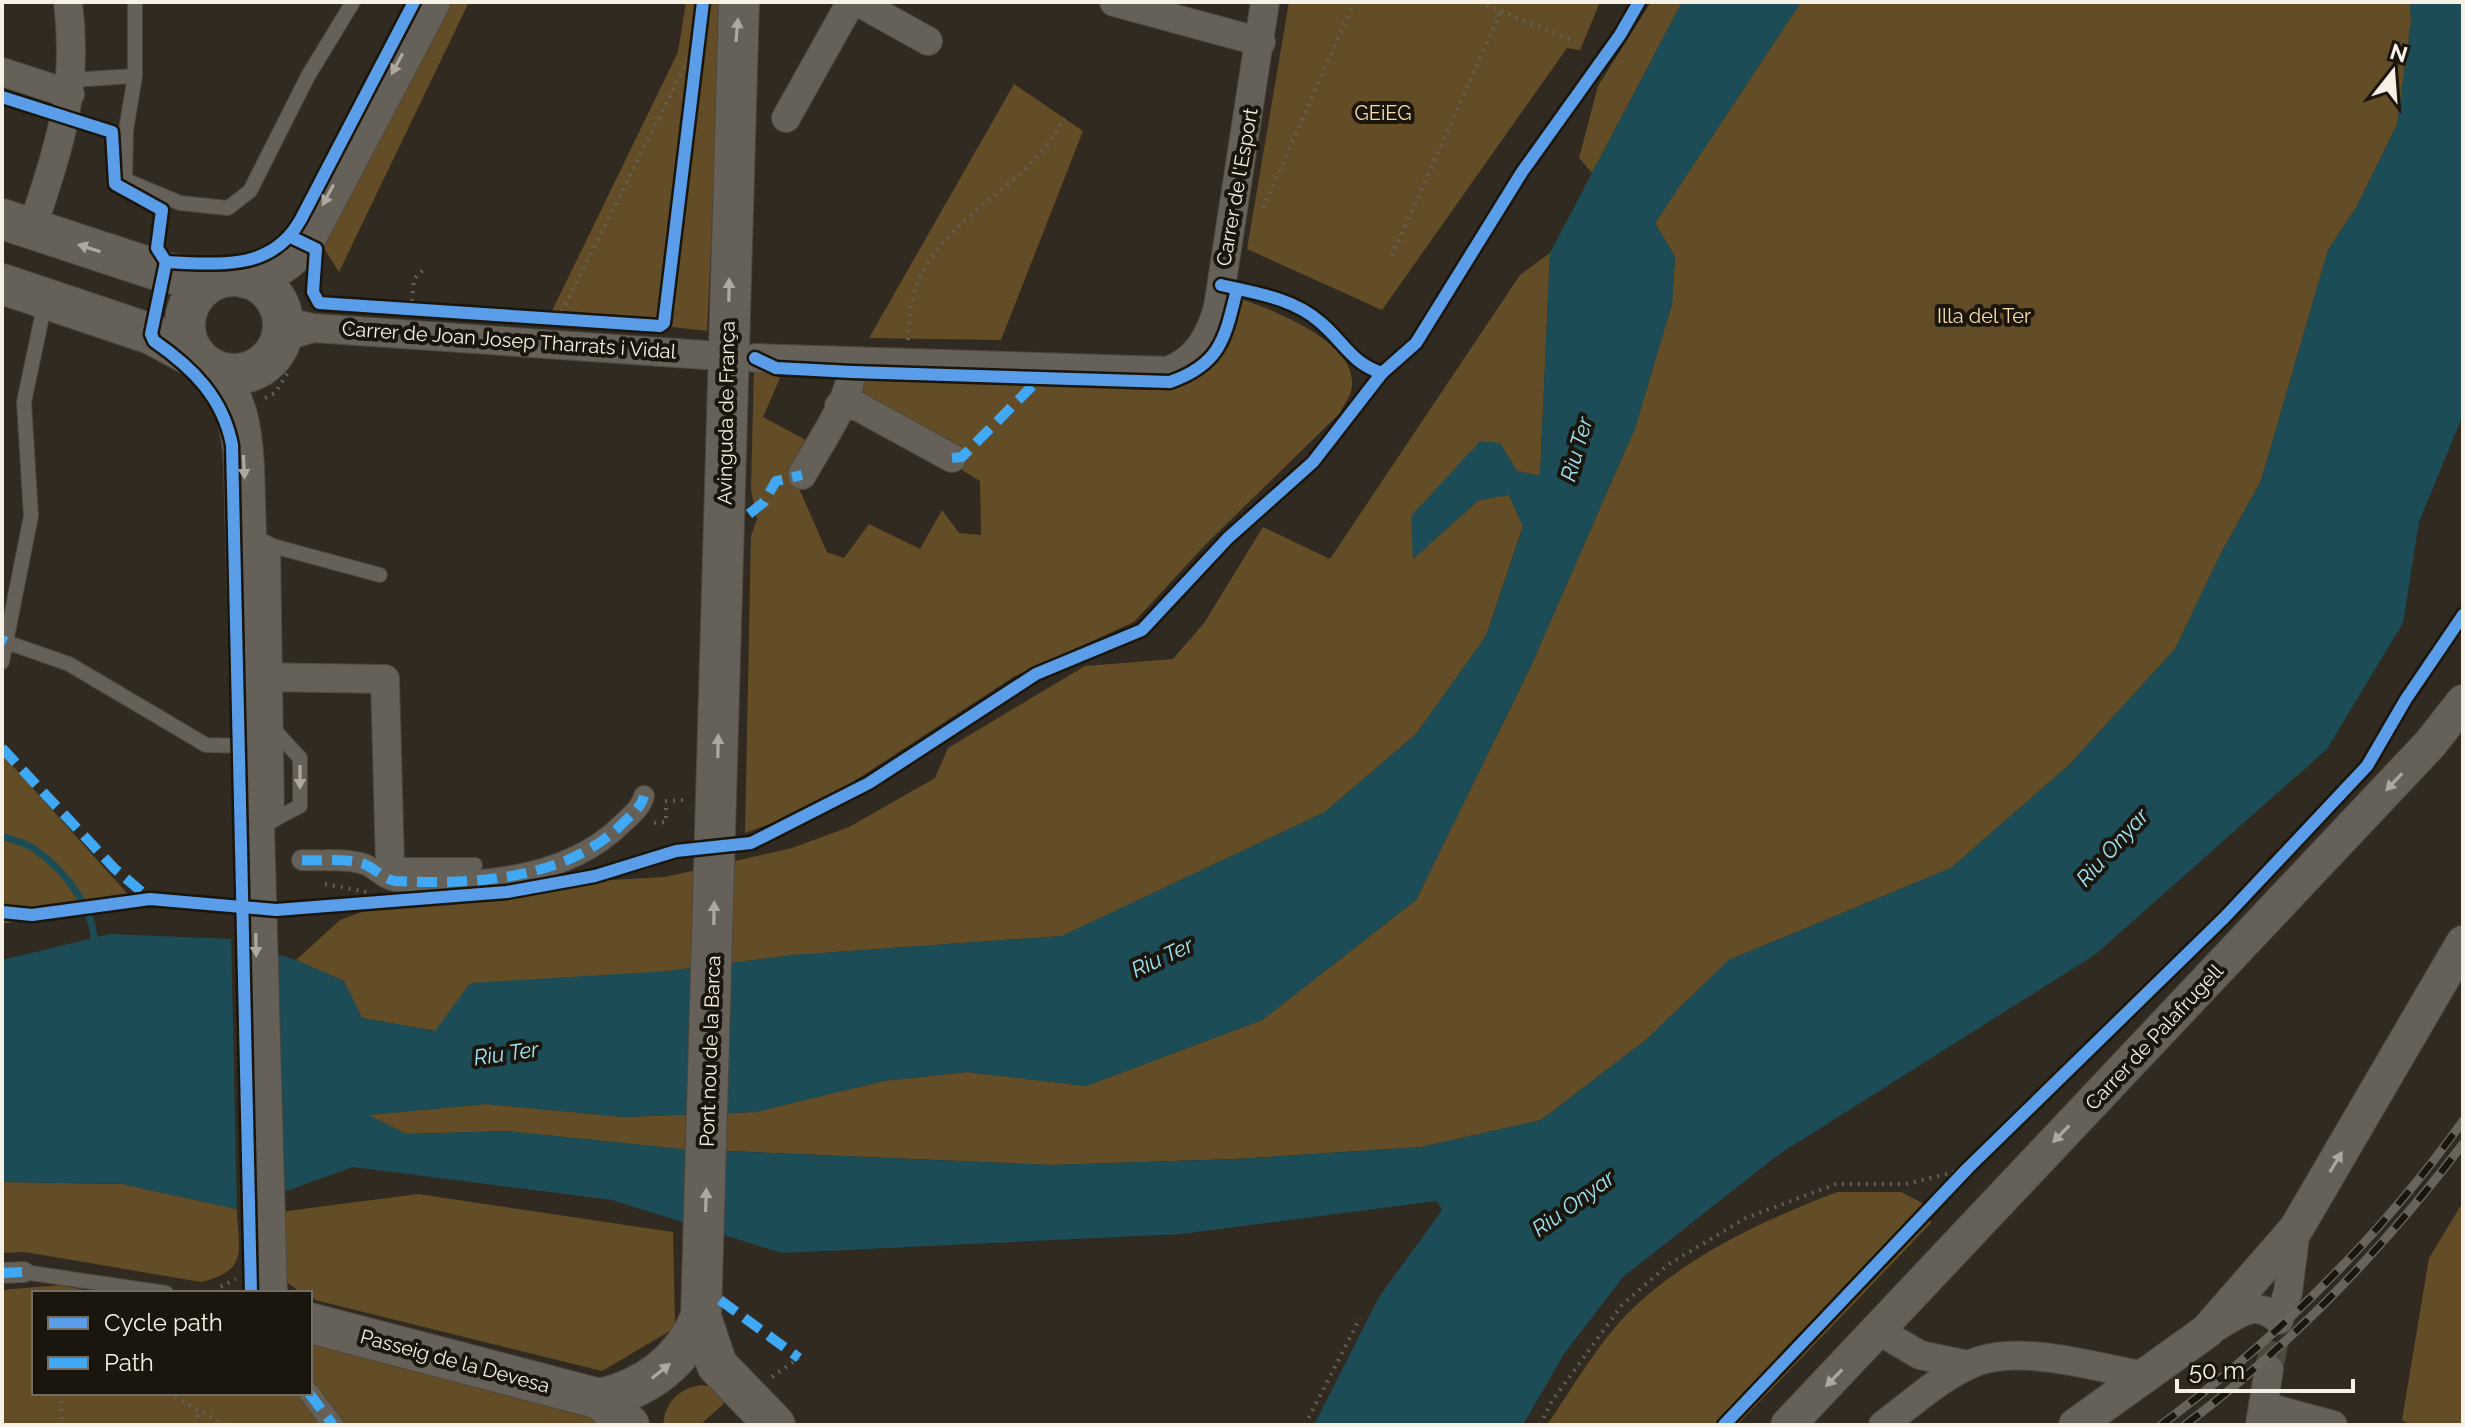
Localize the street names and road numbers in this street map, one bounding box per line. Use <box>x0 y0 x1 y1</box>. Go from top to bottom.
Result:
street label: Carrer de l'Esport <box>1211 106 1263 268</box>
street label: Carrer de Joan Josep Tharrats i Vidal <box>341 316 678 364</box>
street label: Avinguda de França <box>712 321 740 505</box>
street label: Pont nou de la Barca <box>695 955 725 1147</box>
street label: Carrer de Palafrugell <box>2080 959 2228 1115</box>
street label: Passeig de la Devesa <box>358 1324 552 1398</box>

